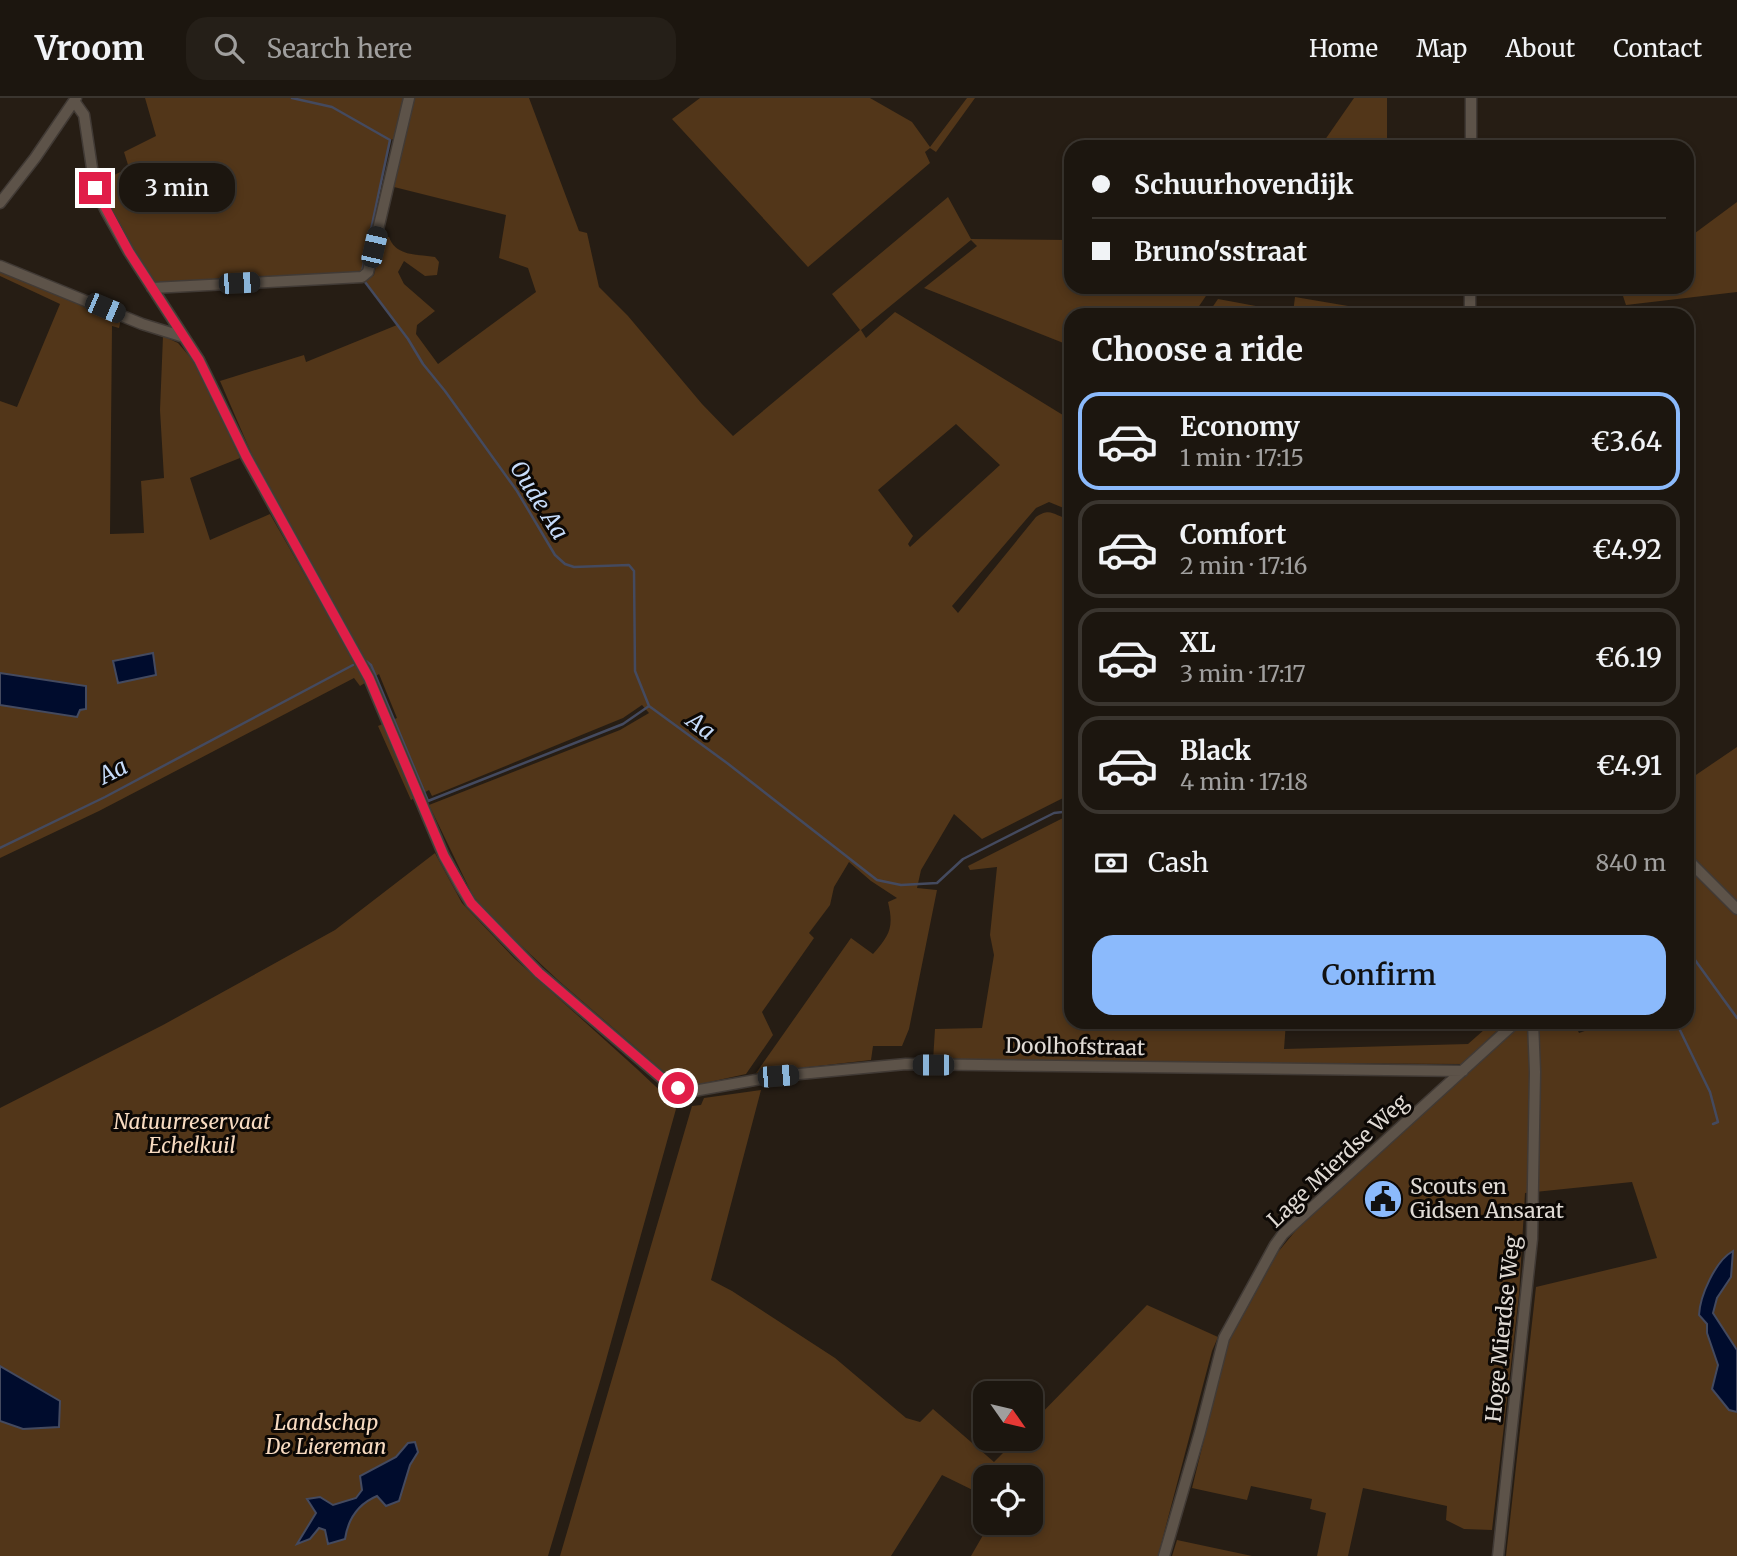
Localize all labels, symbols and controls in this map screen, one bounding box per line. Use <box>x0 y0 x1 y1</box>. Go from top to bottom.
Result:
search box <box>186 17 676 80</box>
text: Vroom <box>35 28 144 69</box>
icon: search <box>210 29 248 67</box>
text: Search here <box>266 32 412 65</box>
text: Home <box>1309 33 1378 64</box>
text: Map <box>1416 33 1467 64</box>
text: About <box>1505 33 1575 64</box>
text: Contact <box>1613 33 1702 64</box>
callout: 3 min <box>119 164 235 212</box>
text: Schuurhovendijk <box>1134 168 1353 201</box>
route end <box>79 172 111 204</box>
text: 3 min <box>145 173 209 202</box>
car <box>360 224 389 270</box>
text: Bruno'sstraat <box>1134 235 1307 268</box>
car <box>218 271 261 295</box>
car <box>82 290 129 326</box>
text: Choose a ride <box>1092 330 1303 370</box>
icon: car <box>1096 410 1159 473</box>
text: Economy <box>1180 410 1300 443</box>
text: €3.64 <box>1591 425 1662 458</box>
text: 1 min · 17:15 <box>1180 443 1304 472</box>
water label: Oude Aa <box>504 455 575 545</box>
icon: car <box>1096 518 1159 581</box>
text: Comfort <box>1180 518 1286 551</box>
text: €4.92 <box>1592 533 1662 566</box>
text: 2 min · 17:16 <box>1180 551 1307 580</box>
icon: car <box>1096 626 1159 689</box>
text: XL <box>1180 626 1216 659</box>
text: €6.19 <box>1595 641 1662 674</box>
text: 3 min · 17:17 <box>1180 659 1306 688</box>
water label: Aa <box>680 704 721 746</box>
icon: car <box>1096 734 1159 797</box>
text: Black <box>1180 734 1251 767</box>
text: €4.91 <box>1596 749 1662 782</box>
water label: Aa <box>92 751 132 791</box>
text: 4 min · 17:18 <box>1180 767 1308 796</box>
icon: cash <box>1092 844 1130 882</box>
text: Cash <box>1148 846 1209 879</box>
text: 840 m <box>1595 848 1666 877</box>
button: Confirm <box>1092 935 1666 1015</box>
street label: Doolhofstraat <box>1005 1032 1145 1061</box>
car <box>913 1055 955 1076</box>
car <box>757 1064 800 1088</box>
route start <box>662 1072 694 1104</box>
street label: Lage Mierdse Weg <box>1261 1088 1414 1233</box>
park label: Natuurreservaat Echelkuil <box>114 1108 271 1159</box>
place label: Scouts en Gidsen Ansarat <box>1410 1173 1564 1224</box>
public building icon: Scouts en Gidsen Ansarat <box>1362 1178 1404 1220</box>
street label: Hoge Mierdse Weg <box>1479 1234 1526 1424</box>
north arrow <box>973 1381 1043 1451</box>
map controls <box>973 1381 1043 1535</box>
park label: Landschap De Liereman <box>265 1409 386 1460</box>
button: locate <box>973 1465 1043 1535</box>

